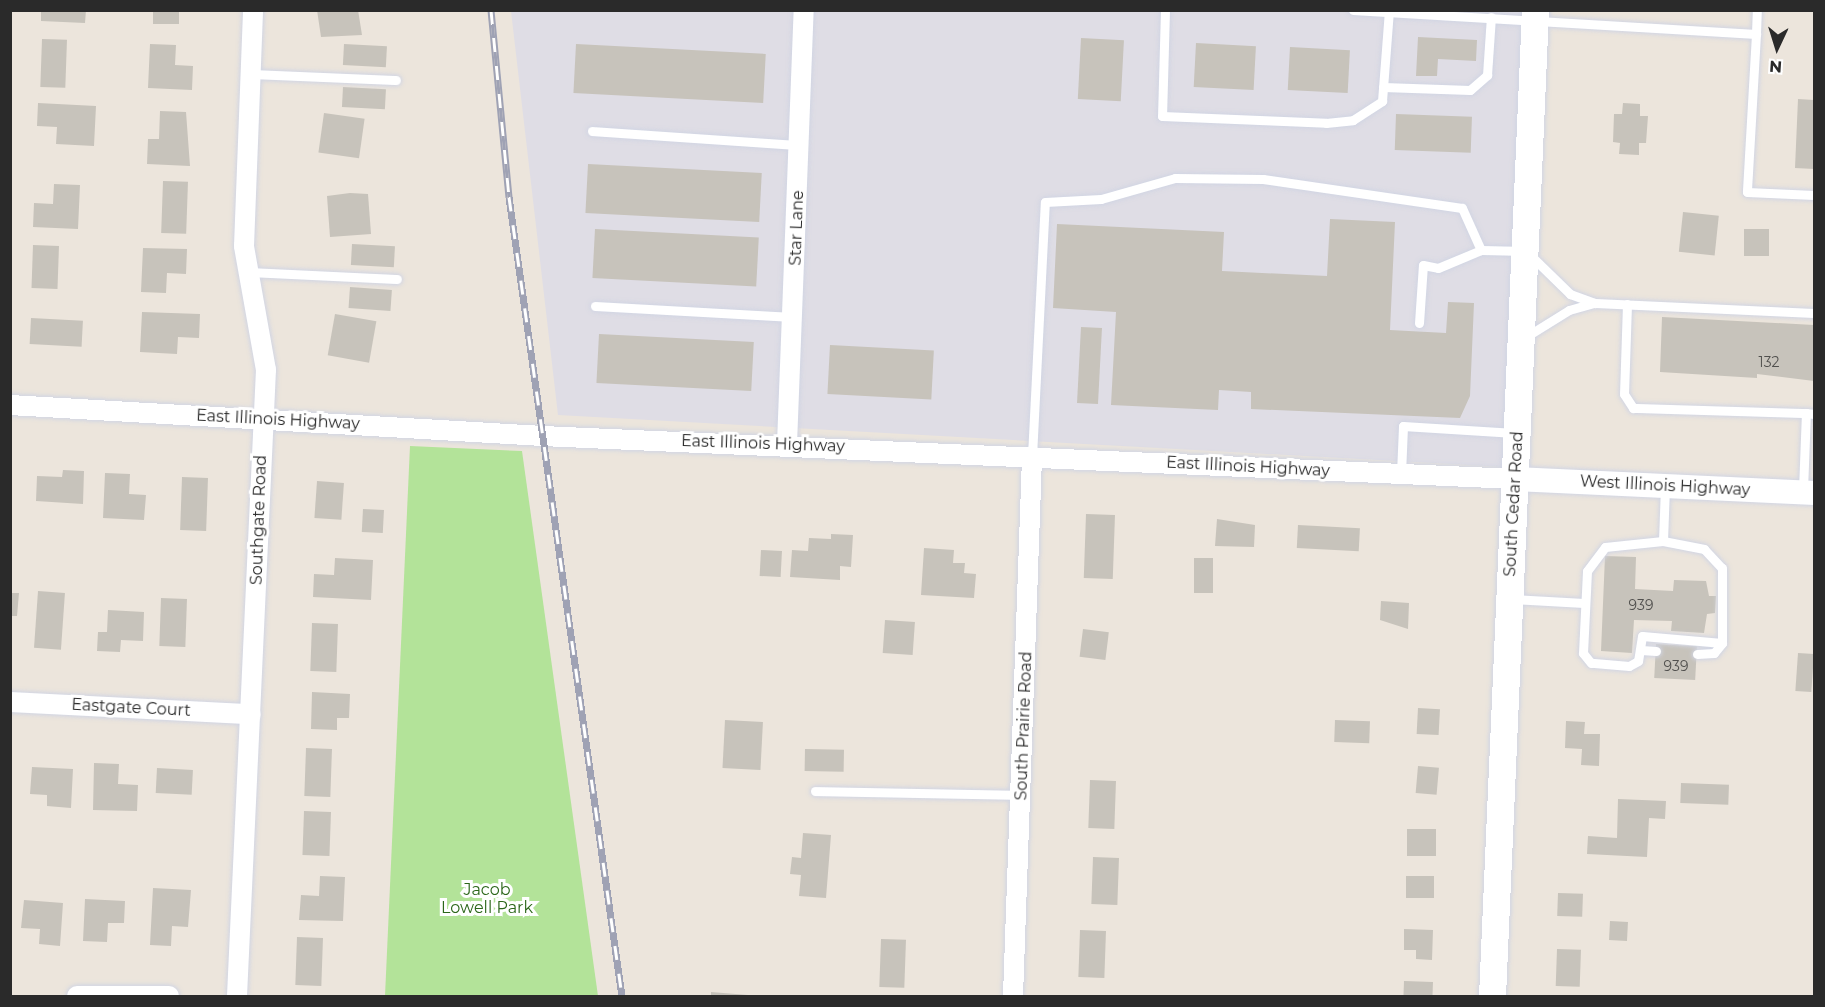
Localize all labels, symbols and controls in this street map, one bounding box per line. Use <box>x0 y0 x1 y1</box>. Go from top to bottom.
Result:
north arrow <box>1747 18 1807 78</box>
text: N <box>1769 57 1783 76</box>
street label: Star Lane <box>786 190 808 266</box>
house number: 132 <box>1759 354 1779 370</box>
street label: East Illinois Highway <box>196 406 360 434</box>
street label: South Cedar Road <box>1501 431 1527 577</box>
street label: East Illinois Highway <box>681 432 845 456</box>
street label: East Illinois Highway <box>1166 453 1330 481</box>
street label: Southgate Road <box>247 455 271 585</box>
street label: West Illinois Highway <box>1579 472 1751 500</box>
house number: 939 <box>1629 597 1653 613</box>
street label: South Prairie Road <box>1012 651 1036 801</box>
house number: 939 <box>1664 658 1688 674</box>
street label: Eastgate Court <box>71 695 191 721</box>
park label: Jacob Lowell Park <box>441 880 533 918</box>

